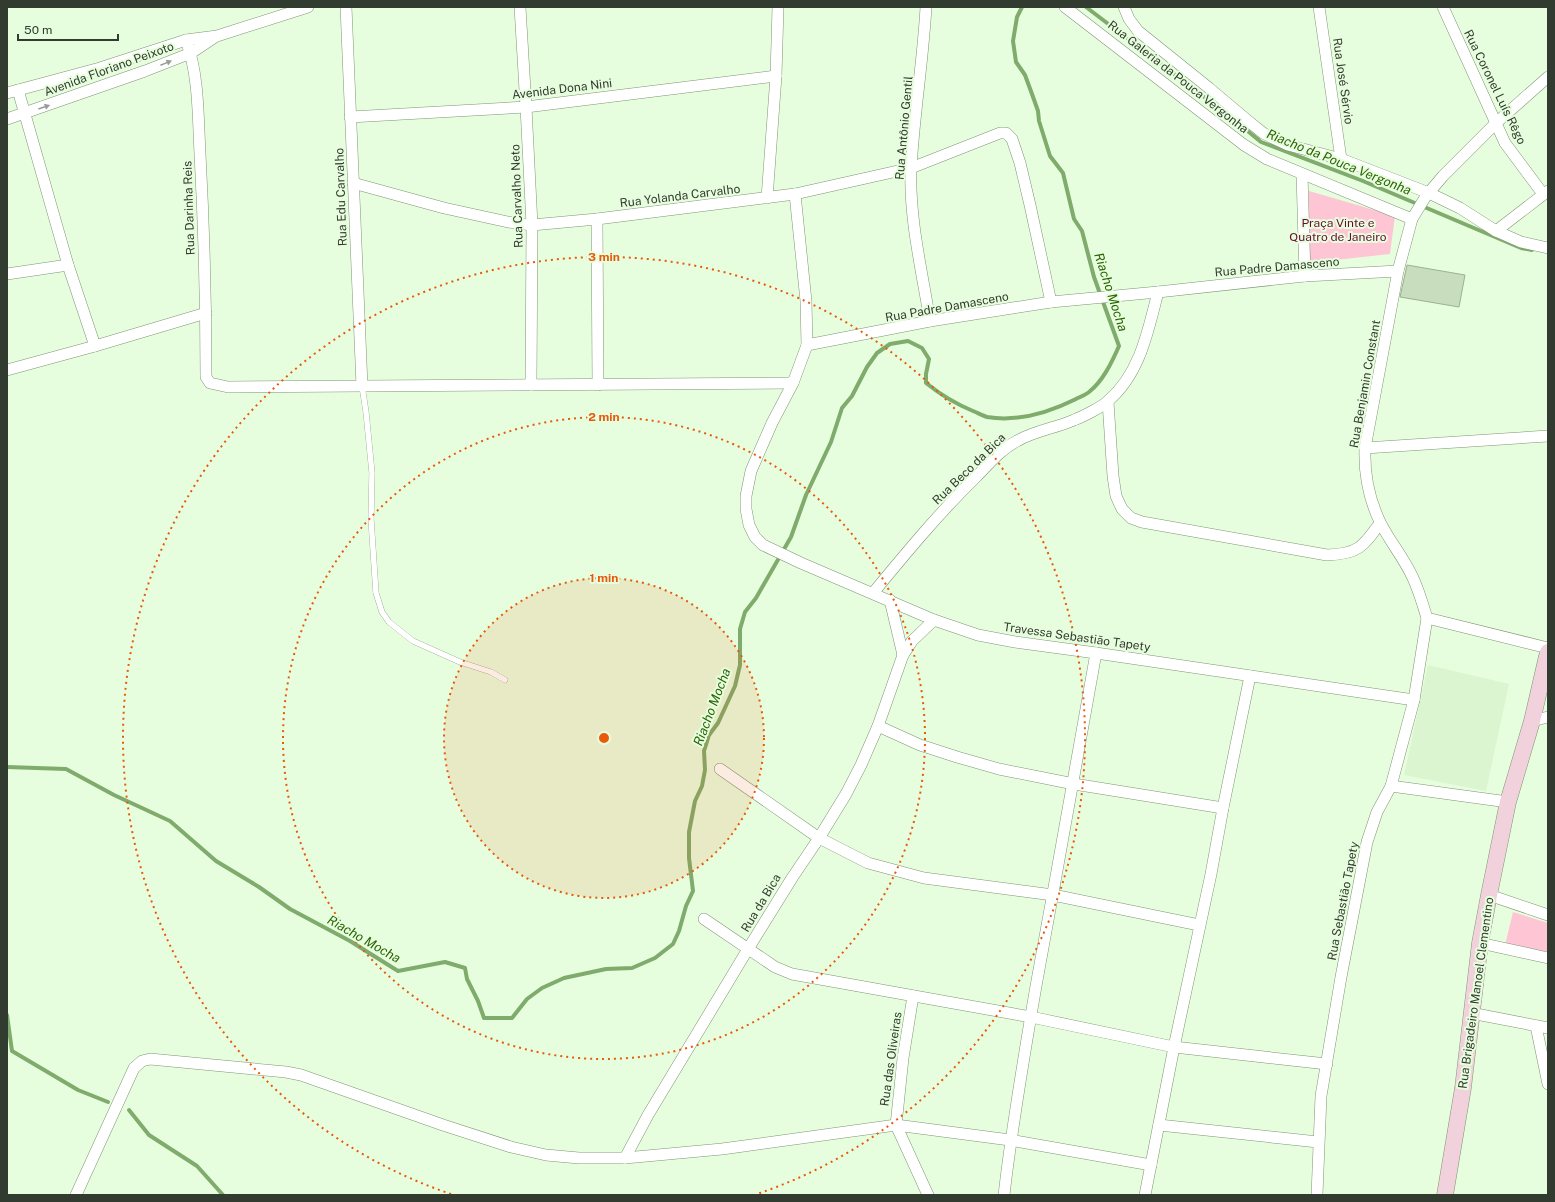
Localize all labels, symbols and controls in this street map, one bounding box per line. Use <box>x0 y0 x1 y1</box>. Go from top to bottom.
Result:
scale bar <box>18 16 118 42</box>
street label: Rua Galeria da Pouca Vergonha <box>1105 18 1251 136</box>
text: 50 m <box>24 23 52 37</box>
street label: Rua Coronel Luís Rêgo <box>1461 27 1529 147</box>
street label: Rua José Sérvio <box>1330 37 1356 125</box>
street label: Avenida Floriano Peixoto <box>42 39 176 99</box>
one-way arrow <box>161 59 173 65</box>
street label: Rua Antônio Gentil <box>892 75 916 180</box>
street label: Avenida Dona Nini <box>511 76 613 102</box>
one-way arrow <box>39 103 51 109</box>
water label: Riacho da Pouca Vergonha <box>1265 126 1413 198</box>
street label: Rua Carvalho Neto <box>508 144 526 248</box>
street label: Rua Edu Carvalho <box>332 147 350 246</box>
street label: Rua Darinha Reis <box>180 161 198 255</box>
street label: Rua Yolanda Carvalho <box>619 182 741 210</box>
park label: Praça Vinte e Quatro de Janeiro <box>1289 216 1387 244</box>
text: 3 min <box>588 250 620 264</box>
water label: Riacho Mocha <box>1091 251 1131 333</box>
street label: Rua Padre Damasceno <box>1214 255 1340 279</box>
street label: Rua Padre Damasceno <box>884 289 1010 325</box>
street label: Rua Benjamin Constant <box>1347 319 1383 449</box>
text: 2 min <box>588 410 620 424</box>
street label: Rua Beco da Bica <box>930 431 1008 507</box>
text: 1 min <box>590 571 618 585</box>
street label: Travessa Sebastião Tapety <box>1003 620 1152 654</box>
water label: Riacho Mocha <box>690 666 734 748</box>
centre of rings <box>597 731 611 745</box>
street label: Rua Sebastião Tapety <box>1325 840 1361 962</box>
street label: Rua da Bica <box>738 871 784 935</box>
street label: Rua Brigadeiro Manoel Clementino <box>1456 896 1496 1090</box>
water label: Riacho Mocha <box>325 912 403 966</box>
street label: Rua das Oliveiras <box>877 1011 905 1107</box>

